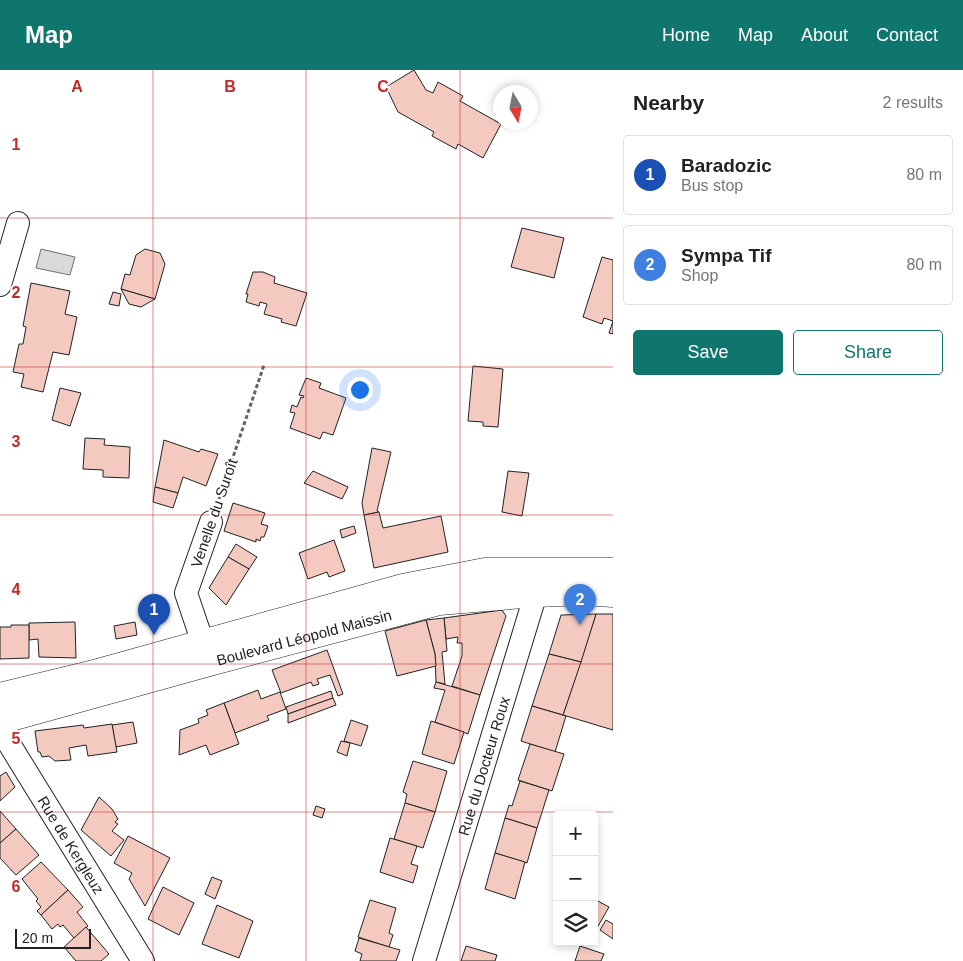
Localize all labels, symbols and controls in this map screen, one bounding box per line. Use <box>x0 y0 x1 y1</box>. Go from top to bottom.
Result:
text: Map <box>25 21 73 48</box>
text: Home <box>662 25 710 45</box>
text: Map <box>738 25 773 45</box>
text: About <box>801 25 848 45</box>
text: Contact <box>876 25 938 45</box>
text: A <box>71 78 83 95</box>
text: B <box>224 78 236 95</box>
text: C <box>377 78 389 95</box>
north arrow <box>493 85 538 130</box>
text: Nearby <box>633 91 704 114</box>
text: 2 results <box>883 94 943 111</box>
text: 1 <box>12 136 21 153</box>
text: Baradozic <box>681 155 772 176</box>
text: 1 <box>646 166 654 183</box>
text: 80 m <box>906 166 942 183</box>
text: Bus stop <box>681 177 743 194</box>
text: Sympa Tif <box>681 245 771 266</box>
text: 2 <box>646 256 654 273</box>
text: 80 m <box>906 256 942 273</box>
text: Shop <box>681 267 718 284</box>
text: 2 <box>12 284 21 301</box>
button: Save <box>633 330 783 375</box>
button: Share <box>793 330 943 375</box>
your location <box>347 377 373 403</box>
text: 3 <box>12 433 21 450</box>
street label: Venelle du Suroît <box>187 455 241 570</box>
text: 4 <box>12 581 21 598</box>
pin: 2 <box>564 584 596 625</box>
pin: 1 <box>138 594 170 635</box>
street label: Boulevard Léopold Maissin <box>215 606 393 668</box>
street label: Rue du Docteur Roux <box>454 694 513 837</box>
text: 5 <box>12 730 21 747</box>
street label: Rue de Kergleuz <box>35 793 108 897</box>
map controls <box>553 811 598 946</box>
button: + <box>553 811 598 856</box>
button: − <box>553 856 598 901</box>
text: 6 <box>12 878 21 895</box>
button: layers <box>553 901 598 946</box>
scale bar <box>15 926 91 949</box>
text: 20 m <box>22 930 53 946</box>

